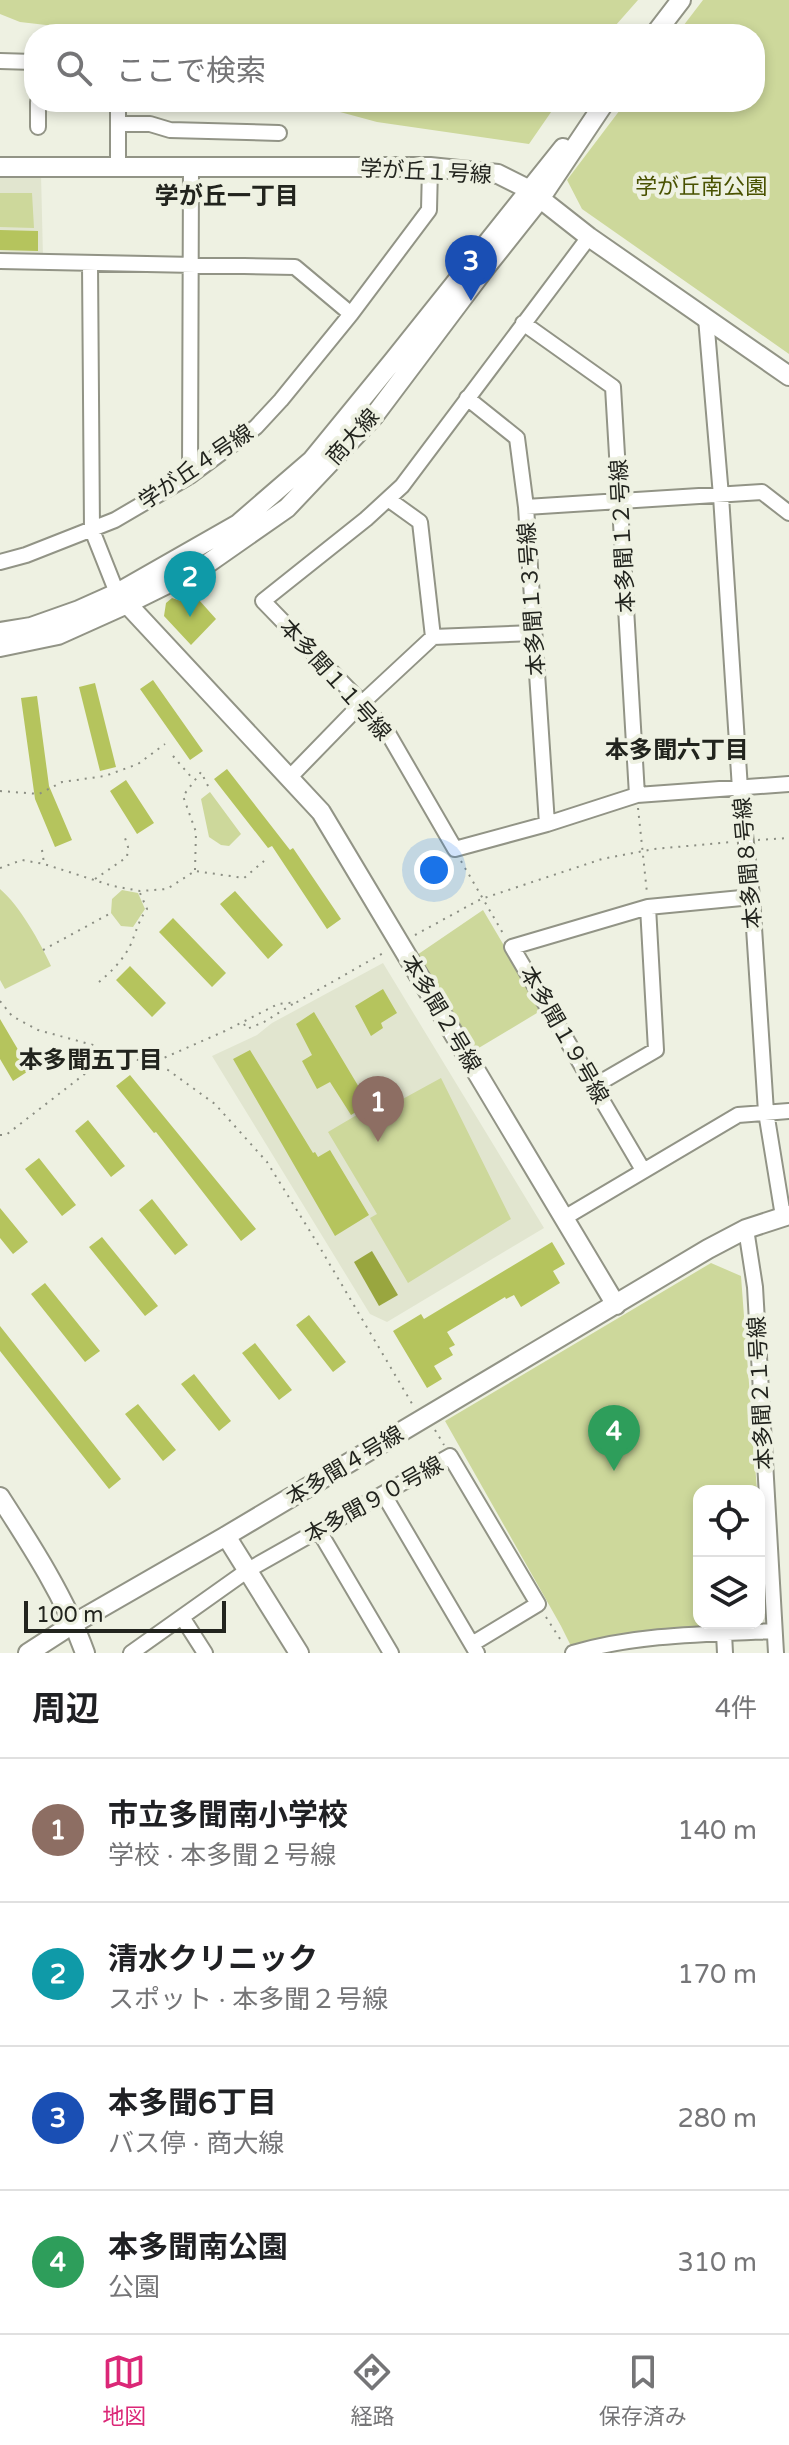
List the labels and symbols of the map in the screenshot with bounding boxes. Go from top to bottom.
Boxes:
street label: 学が丘１号線 [359,156,493,188]
park label: 学が丘南公園 [635,174,767,200]
district label: 学が丘一丁目 [155,182,299,211]
pin: 3 [445,235,497,301]
street label: 商大線 [321,404,385,470]
street label: 学が丘４号線 [134,419,258,515]
street label: 本多聞１２号線 [606,458,640,614]
street label: 本多聞１３号線 [514,521,550,677]
pin: 2 [164,551,216,617]
street label: 本多聞１１号線 [274,614,396,746]
district label: 本多聞六丁目 [605,736,749,765]
street label: 本多聞８号線 [729,796,767,930]
your location [414,850,454,890]
street label: 本多聞２号線 [396,951,486,1077]
street label: 本多聞１９号線 [514,962,614,1108]
district label: 本多聞五丁目 [19,1046,163,1075]
pin: 1 [352,1076,404,1142]
street label: 本多聞２１号線 [744,1315,778,1471]
pin: 4 [588,1405,640,1471]
street label: 本多聞４号線 [282,1421,408,1511]
street label: 本多聞９０号線 [300,1451,448,1549]
scale bar [24,1597,226,1633]

